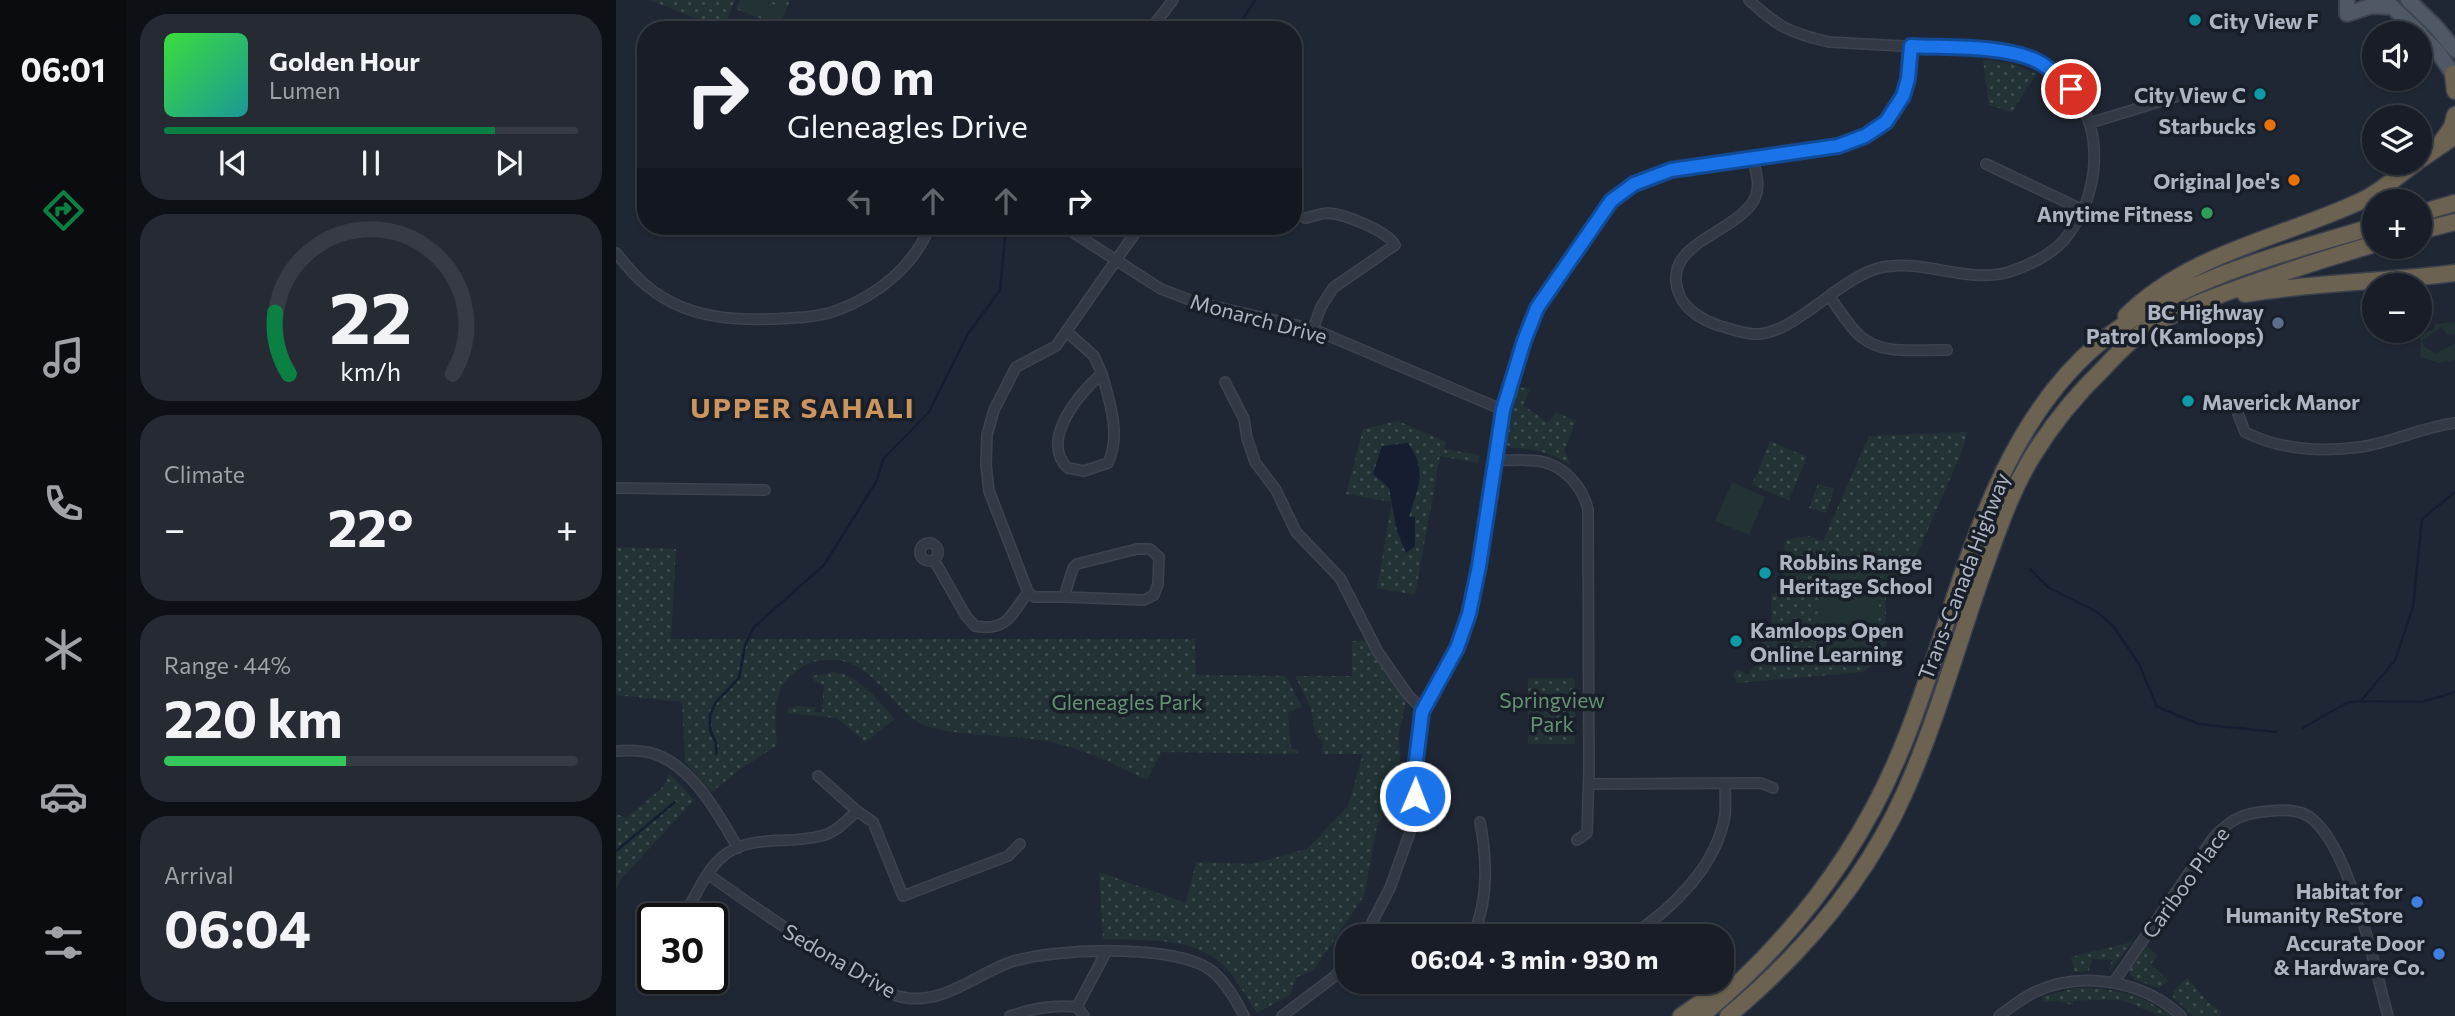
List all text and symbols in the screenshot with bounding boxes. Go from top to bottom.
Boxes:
place label: City View F [2209,8,2319,33]
marker: City View F [2187,12,2203,28]
map controls [2362,21,2432,343]
button: sound [2362,21,2432,91]
text: Golden Hour [269,45,420,76]
text: 800 m [787,45,935,105]
text: 06:01 [20,49,106,89]
icon: right [672,49,763,140]
pin [2041,59,2101,119]
icon: arrive [2052,70,2090,108]
text: Lumen [269,76,340,104]
place label: City View C [2134,82,2246,107]
marker: City View C [2252,86,2268,102]
text: Gleneagles Drive [787,105,1028,145]
button: layers [2362,105,2432,175]
place label: Starbucks [2159,113,2256,138]
marker: Starbucks [2262,117,2278,133]
icon: previous [214,144,252,182]
icon: pause [352,144,390,182]
icon: next [490,144,528,182]
place label: Original Joe's [2153,168,2280,193]
marker: Original Joe's [2286,172,2302,188]
icon: left [841,182,879,220]
icon: ahead [914,182,952,220]
icon: ahead [987,182,1025,220]
icon: right [1060,182,1098,220]
icon: directions [39,186,88,235]
button: + [2362,189,2432,259]
place label: Anytime Fitness [2037,201,2193,226]
marker: Anytime Fitness [2199,205,2215,221]
text: 22 [330,270,412,359]
button: − [2362,273,2432,343]
street label: Monarch Drive [1188,288,1330,348]
place label: BC Highway Patrol (Kamloops) [2086,299,2264,348]
marker: BC Highway Patrol (Kamloops) [2270,315,2286,331]
icon: music [39,333,88,382]
text: km/h [341,355,401,385]
place label: Maverick Manor [2202,389,2360,414]
district label: UPPER SAHALI [690,390,916,424]
marker: Maverick Manor [2180,393,2196,409]
text: Climate [164,460,245,488]
street label: Trans-Canada Highway [1912,469,2014,683]
icon: phone [39,479,88,528]
text: 22° [328,494,413,558]
text: − [164,504,186,551]
text: + [556,504,578,551]
place label: Robbins Range Heritage School [1779,549,1932,598]
marker: Robbins Range Heritage School [1757,565,1773,581]
place label: Kamloops Open Online Learning [1750,617,1904,666]
icon: climate [39,625,88,674]
marker: Kamloops Open Online Learning [1728,633,1744,649]
text: Range · 44% [164,651,291,679]
text: 220 km [164,685,343,749]
park label: Springview Park [1499,687,1605,736]
park label: Gleneagles Park [1051,689,1203,714]
position arrow [1378,759,1452,833]
icon: car [39,772,88,821]
street label: Cariboo Place [2136,821,2234,943]
text: Arrival [164,861,234,889]
place label: Habitat for Humanity ReStore [2225,878,2403,927]
marker: Habitat for Humanity ReStore [2409,894,2425,910]
text: 06:04 [164,895,311,959]
speed limit sign: 30 [637,903,728,994]
icon: filters [39,918,88,967]
street label: Sedona Drive [779,918,901,1002]
place label: Accurate Door & Hardware Co. [2274,930,2425,979]
text: 06:04 · 3 min · 930 m [1410,943,1659,974]
marker: Accurate Door & Hardware Co. [2431,946,2447,962]

